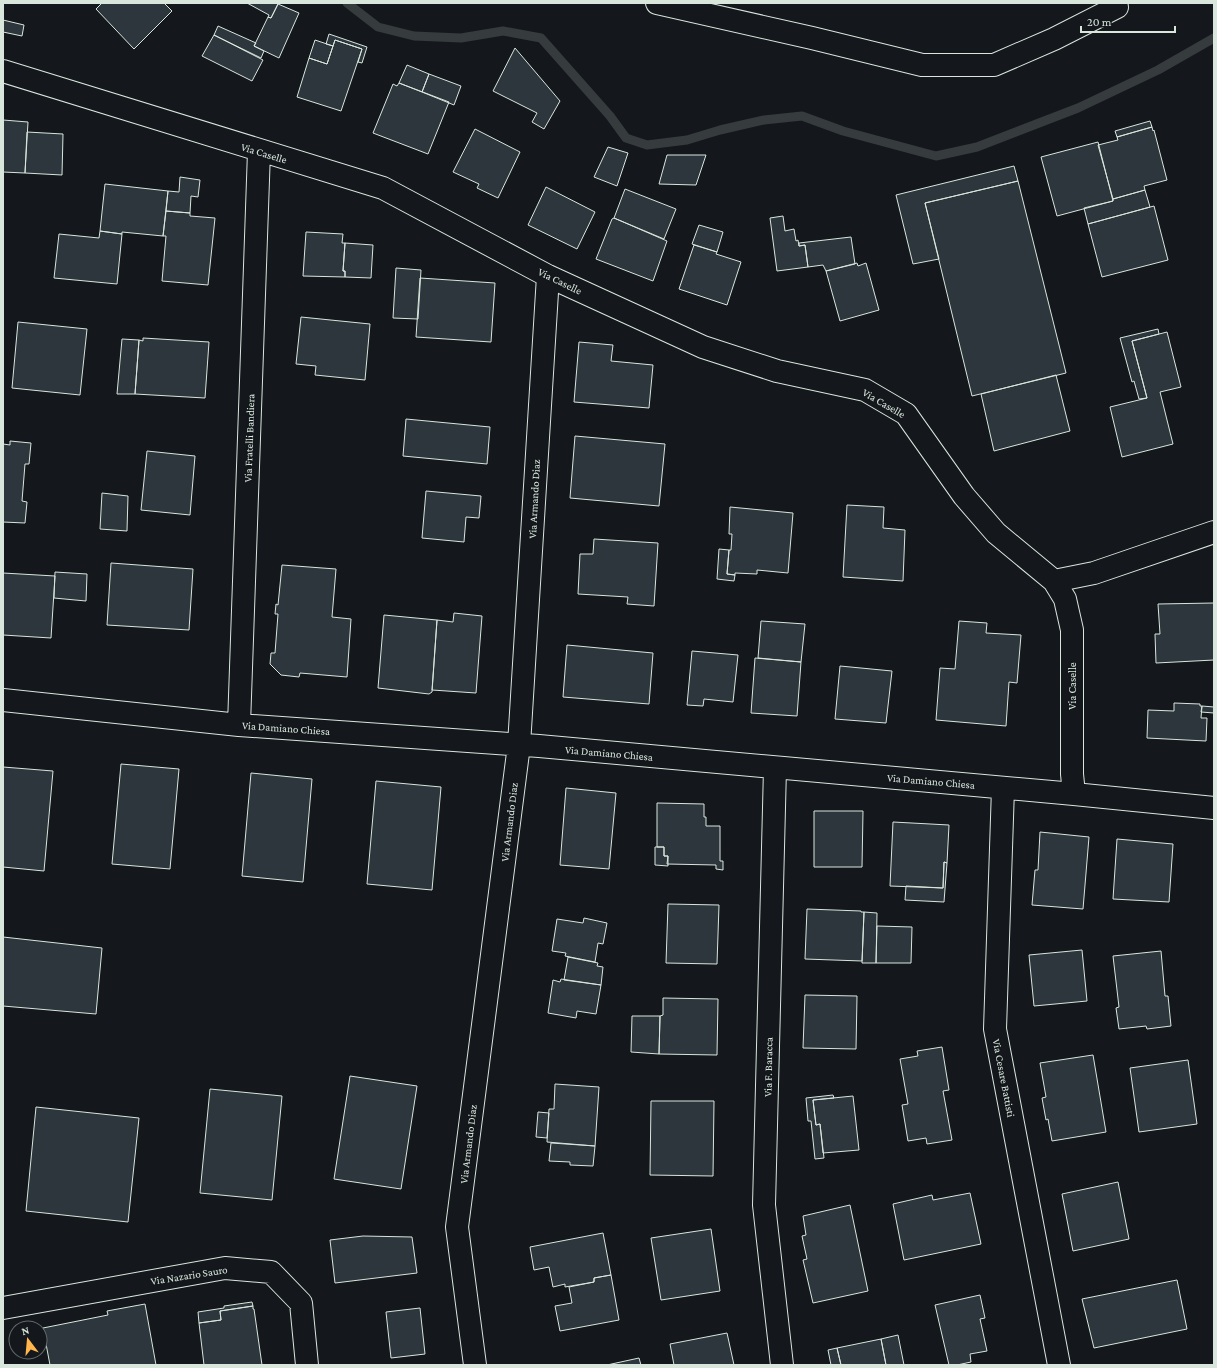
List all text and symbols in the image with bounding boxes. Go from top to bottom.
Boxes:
scale bar [1081,8,1175,34]
text: 20 m [1087,15,1112,29]
street label: Via Caselle [240,140,289,166]
street label: Via Caselle [536,265,584,297]
street label: Via Caselle [860,386,908,420]
street label: Via Fratelli Bandiera [241,393,257,483]
street label: Via Armando Diaz [526,459,542,539]
street label: Via Caselle [1066,662,1078,710]
street label: Via Damiano Chiesa [242,719,330,737]
street label: Via Damiano Chiesa [564,743,654,763]
street label: Via Damiano Chiesa [886,771,976,791]
street label: Via Armando Diaz [498,782,520,862]
street label: Via F. Baracca [761,1037,775,1097]
street label: Via Cesare Battisti [991,1038,1017,1118]
street label: Via Armando Diaz [457,1104,479,1184]
street label: Via Nazario Sauro [150,1263,229,1287]
north arrow [8,1320,48,1360]
text: N [20,1323,31,1337]

